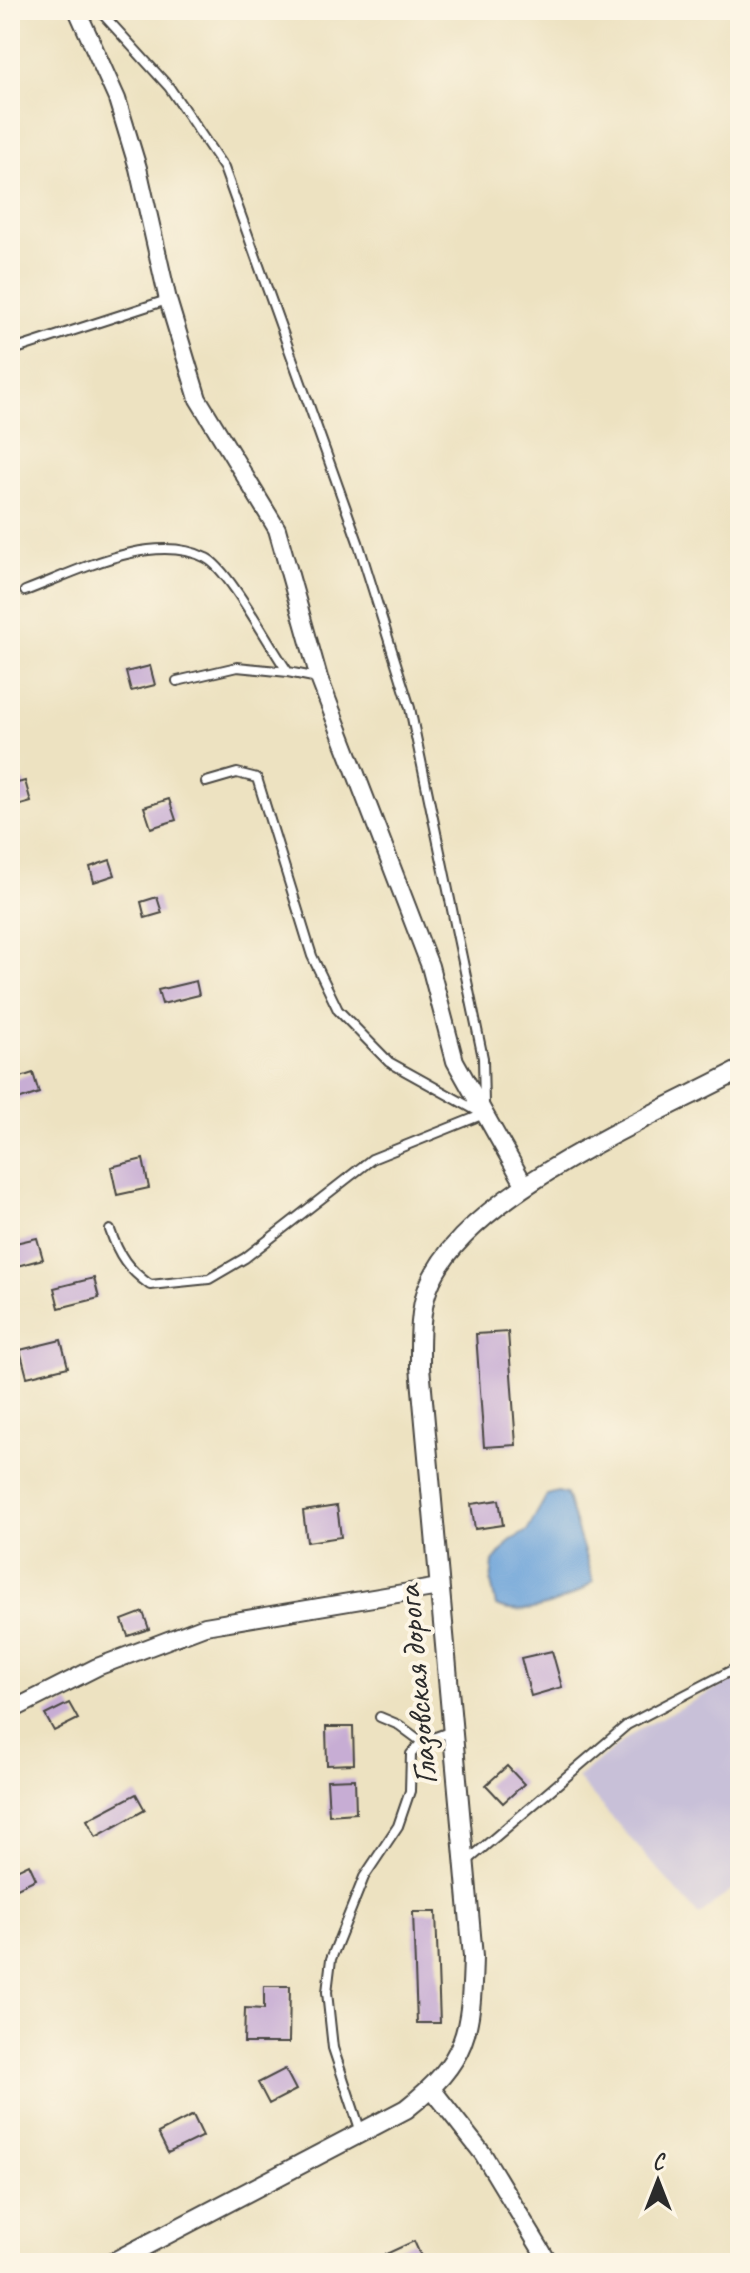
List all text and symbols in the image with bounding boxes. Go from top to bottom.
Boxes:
street label: Глазовская дорога [386,1581,447,1787]
north arrow [618,2141,698,2221]
text: С [653,2148,667,2176]

